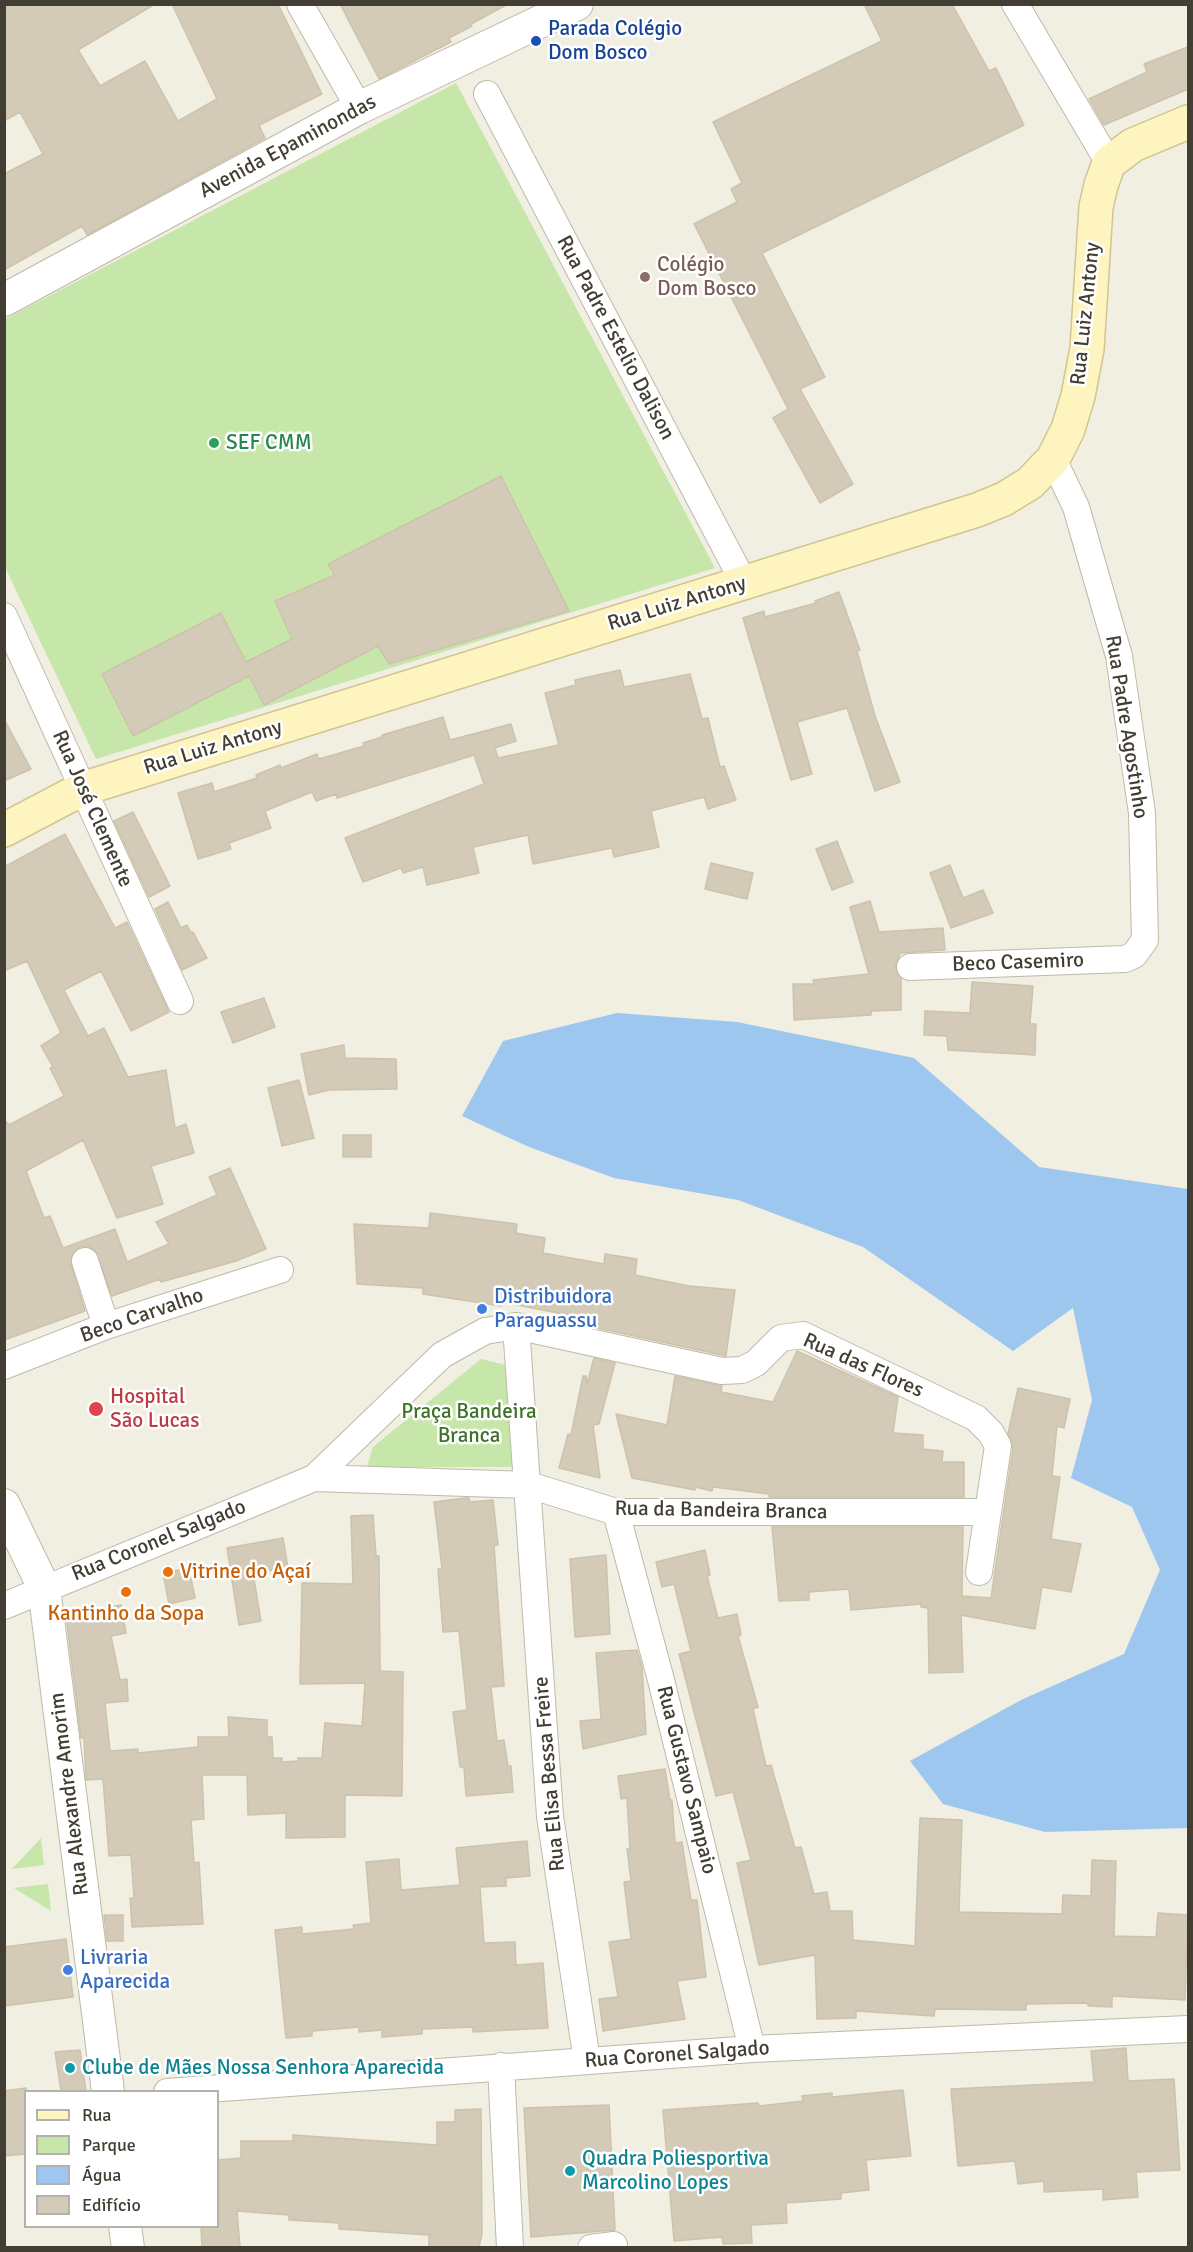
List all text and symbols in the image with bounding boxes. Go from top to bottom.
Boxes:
place label: Parada Colégio Dom Bosco [548,16,682,66]
marker: Parada Colégio Dom Bosco [529,34,543,48]
street label: Avenida Epaminondas [195,90,381,204]
street label: Rua Padre Estelio Dalison [550,231,680,445]
street label: Rua Luiz Antony [1066,241,1106,387]
place label: Colégio Dom Bosco [657,252,756,302]
marker: Colégio Dom Bosco [638,270,652,284]
place label: SEF CMM [226,430,312,456]
marker: SEF CMM [207,436,221,450]
street label: Rua Luiz Antony [605,571,749,637]
street label: Rua Padre Agostinho [1099,633,1153,821]
street label: Rua Luiz Antony [141,715,285,781]
street label: Rua José Clemente [46,727,138,891]
street label: Beco Casemiro [952,948,1084,978]
street label: Beco Carvalho [77,1283,207,1349]
place label: Distribuidora Paraguassu [494,1284,612,1334]
marker: Distribuidora Paraguassu [475,1302,489,1316]
street label: Rua das Flores [799,1328,927,1404]
place label: Hospital São Lucas [110,1384,199,1434]
park label: Praça Bandeira Branca [401,1399,537,1449]
marker: Hospital São Lucas [87,1400,105,1418]
street label: Rua Coronel Salgado [68,1495,250,1587]
street label: Rua da Bandeira Branca [614,1497,828,1525]
place label: Vitrine do Açaí [180,1559,311,1585]
marker: Vitrine do Açaí [161,1565,175,1579]
marker: Kantinho da Sopa [119,1585,133,1599]
place label: Kantinho da Sopa [47,1601,205,1627]
street label: Rua Elisa Bessa Freire [529,1675,571,1873]
street label: Rua Gustavo Sampaio [650,1683,722,1877]
street label: Rua Alexandre Amorim [45,1691,95,1897]
place label: Livraria Aparecida [80,1945,170,1995]
marker: Livraria Aparecida [61,1963,75,1977]
street label: Rua Coronel Salgado [584,2036,770,2074]
place label: Clube de Mães Nossa Senhora Aparecida [82,2055,444,2081]
marker: Clube de Mães Nossa Senhora Aparecida [63,2061,77,2075]
legend [24,2090,219,2228]
text: Rua [82,2104,111,2126]
text: Parque [82,2134,136,2156]
place label: Quadra Poliesportiva Marcolino Lopes [582,2146,769,2196]
text: Água [82,2164,121,2186]
marker: Quadra Poliesportiva Marcolino Lopes [563,2164,577,2178]
text: Edifício [82,2194,141,2216]

